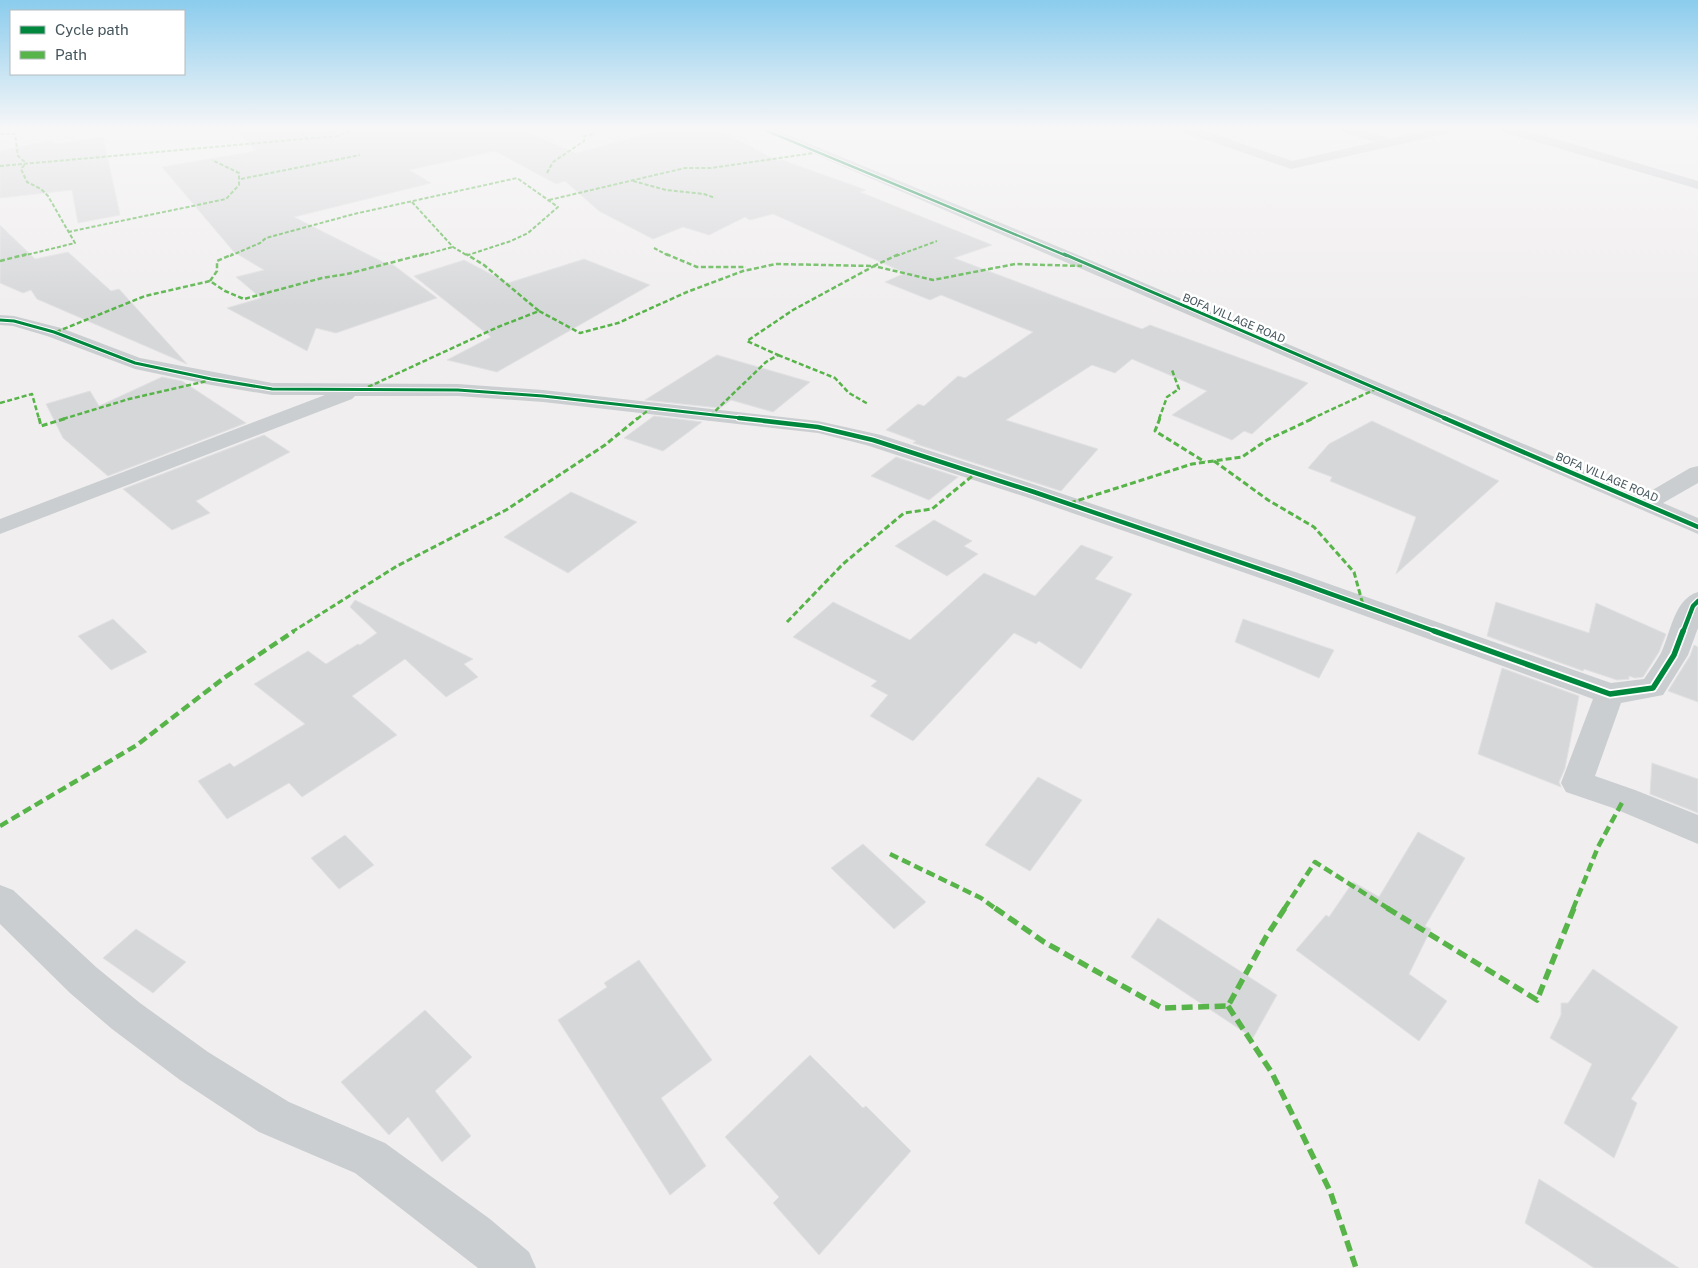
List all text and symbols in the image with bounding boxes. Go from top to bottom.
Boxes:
legend [10,10,185,75]
text: Cycle path [55,21,129,38]
text: Path [55,46,87,63]
street label: BOFA VILLAGE ROAD [1181,291,1287,345]
street label: BOFA VILLAGE ROAD [1554,450,1660,504]

